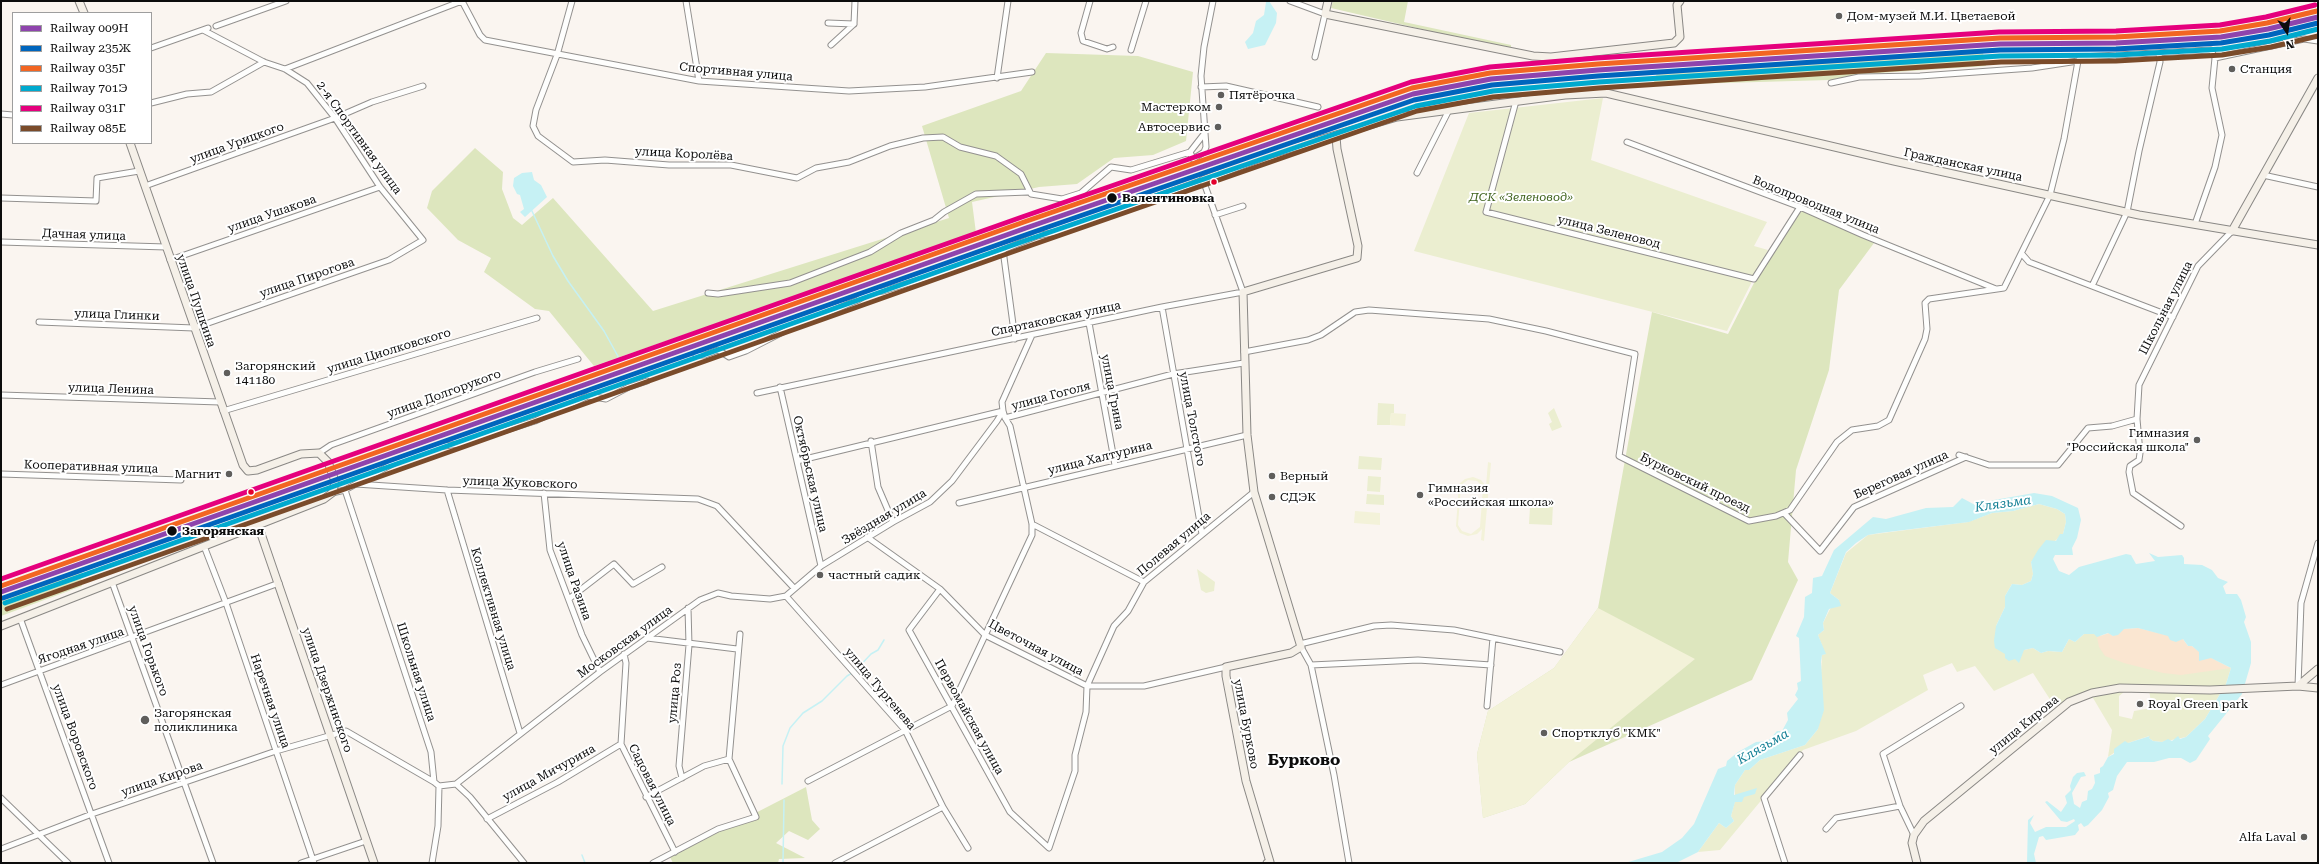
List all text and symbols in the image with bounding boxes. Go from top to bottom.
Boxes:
place label: Дом-музей М.И. Цветаевой [1847,9,2016,23]
marker: Дом-музей М.И. Цветаевой [1834,11,1844,21]
legend [12,12,152,144]
north arrow [2267,12,2307,52]
text: Railway 009Н [50,21,129,35]
text: N [2284,37,2295,51]
text: Railway 235Ж [50,41,131,55]
street label: Спортивная улица [679,60,793,84]
text: Railway 035Г [50,61,126,75]
place label: Станция [2240,62,2292,76]
marker: Станция [2227,64,2237,74]
street label: 2-я Спортивная улица [313,79,405,197]
text: Railway 701Э [50,81,127,95]
place label: Пятёрочка [1229,88,1295,102]
marker: Пятёрочка [1216,90,1226,100]
place label: Мастерком [1141,100,1211,114]
text: Railway 031Г [50,101,126,115]
marker: Мастерком [1214,102,1224,112]
street label: улица Урицкого [188,119,286,167]
place label: Автосервис [1138,120,1210,134]
text: Railway 085Е [50,121,126,135]
marker: Автосервис [1213,122,1223,132]
street label: улица Королёва [635,144,733,164]
street label: Гражданская улица [1902,145,2024,185]
street label: Водопроводная улица [1750,173,1882,237]
unlabelled marker [1209,177,1219,187]
park label: ДСК «Зеленовод» [1469,190,1573,204]
marker: Валентиновка [1105,191,1119,205]
place label: Валентиновка [1122,191,1214,205]
street label: улица Ушакова [226,192,318,236]
street label: улица Зеленовод [1556,212,1662,252]
street label: Дачная улица [42,226,126,244]
street label: улица Пушкина [173,253,219,349]
street label: улица Пирогова [258,255,356,301]
street label: Школьная улица [2136,259,2196,357]
street label: Спартаковская улица [990,298,1122,340]
street label: улица Глинки [74,306,160,324]
street label: улица Циолковского [325,325,453,377]
street label: улица Грина [1098,353,1126,431]
place label: Загорянский 141180 [235,359,316,387]
street label: улица Долгорукого [385,367,503,421]
marker: Загорянский 141180 [222,368,232,378]
street label: улица Толстого [1176,371,1208,467]
street label: улица Гоголя [1010,379,1092,413]
street label: улица Ленина [68,380,154,398]
street label: Октябрьская улица [790,414,830,534]
place label: Гимназия "Российская школа" [2067,426,2189,454]
marker: Гимназия "Российская школа" [2192,435,2202,445]
street label: улица Халтурина [1046,438,1154,478]
street label: Береговая улица [1852,448,1950,502]
street label: Бурковский проезд [1638,450,1752,516]
street label: Кооперативная улица [24,457,158,477]
place label: Магнит [174,467,221,481]
marker: Магнит [224,469,234,479]
place label: Верный [1280,469,1328,483]
marker: Верный [1267,471,1277,481]
street label: улица Жуковского [462,474,578,492]
place label: Гимназия «Российская школа» [1428,481,1554,509]
street label: Звёздная улица [839,486,929,548]
unlabelled marker [246,487,256,497]
place label: СДЭК [1280,490,1316,504]
marker: Гимназия «Российская школа» [1415,490,1425,500]
marker: СДЭК [1267,492,1277,502]
water label: Клязьма [1974,492,2032,516]
street label: Полевая улица [1134,509,1214,579]
marker: Загорянская [165,524,179,538]
place label: Загорянская [182,524,264,538]
street label: улица Разина [554,540,594,622]
street label: Коллективная улица [467,546,519,672]
place label: частный садик [828,568,921,582]
marker: частный садик [815,570,825,580]
street label: Московская улица [575,603,675,681]
street label: улица Горького [125,604,171,698]
street label: Цветочная улица [986,617,1086,679]
street label: Школьная улица [393,621,439,723]
street label: Ягодная улица [36,625,126,667]
street label: улица Дзержинского [299,626,355,754]
street label: улица Тургенева [841,645,919,733]
street label: Наречная улица [247,652,293,750]
street label: Первомайская улица [931,657,1007,777]
street label: улица Роз [665,662,685,724]
street label: улица Бурково [1230,678,1262,770]
street label: улица Воровского [49,682,101,792]
street label: улица Кирова [1986,693,2062,757]
place label: Royal Green park [2148,697,2248,711]
marker: Royal Green park [2135,699,2145,709]
place label: Загорянская поликлиника [154,706,238,734]
marker: Загорянская поликлиника [139,714,151,726]
place label: Спортклуб "КМК" [1552,726,1661,740]
water label: Клязьма [1735,726,1791,768]
marker: Спортклуб "КМК" [1539,728,1549,738]
street label: улица Мичурина [500,741,598,805]
street label: Садовая улица [625,742,679,828]
district label: Бурково [1268,750,1340,770]
street label: улица Кирова [120,758,204,800]
place label: Alfa Laval [2239,830,2296,844]
marker: Alfa Laval [2299,832,2309,842]

